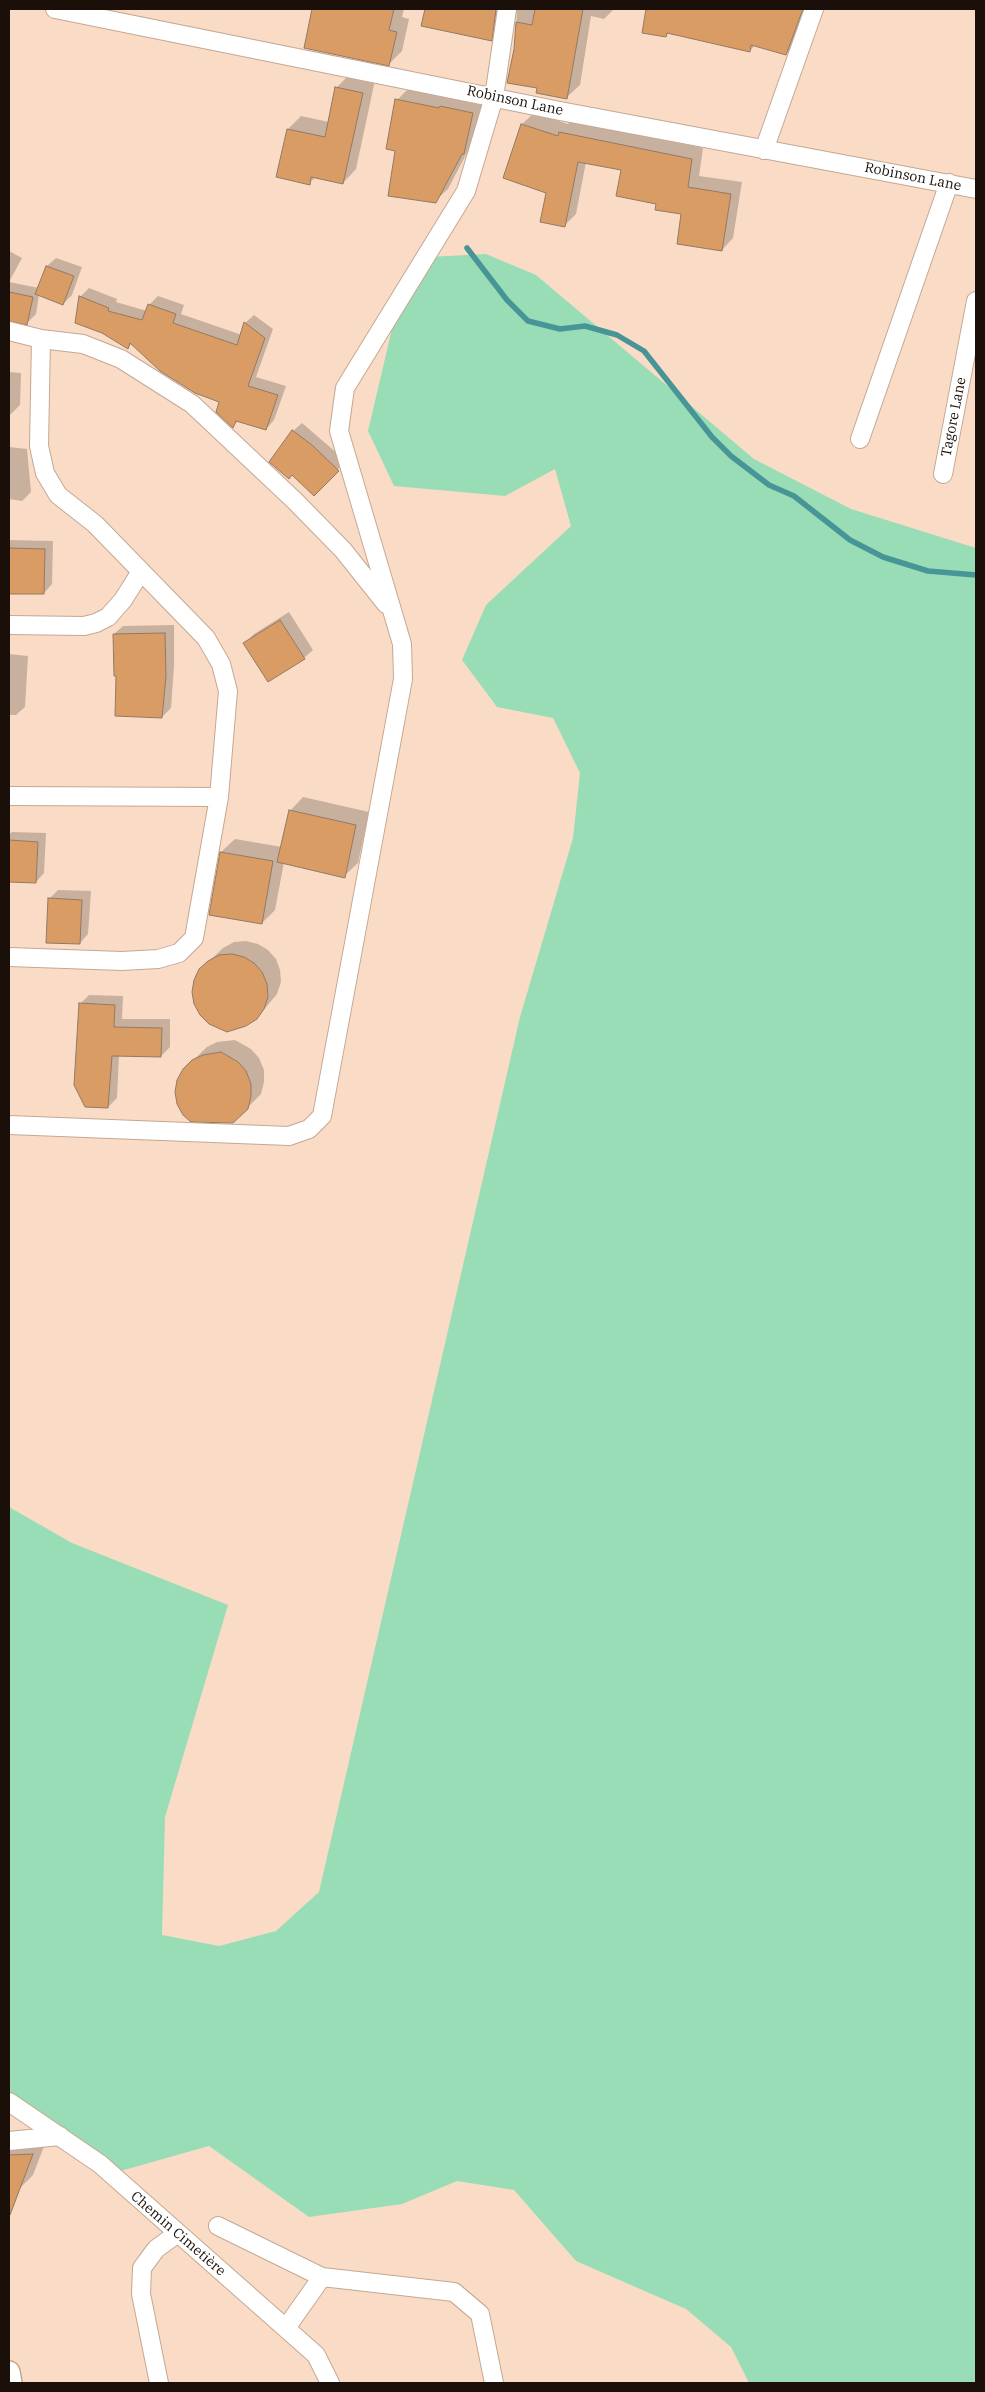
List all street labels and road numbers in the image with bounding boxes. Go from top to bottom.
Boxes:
street label: Robinson Lane [465,83,565,119]
street label: Robinson Lane [863,159,963,195]
street label: Tagore Lane [938,376,970,458]
street label: Chemin Cimetière [127,2188,229,2280]

